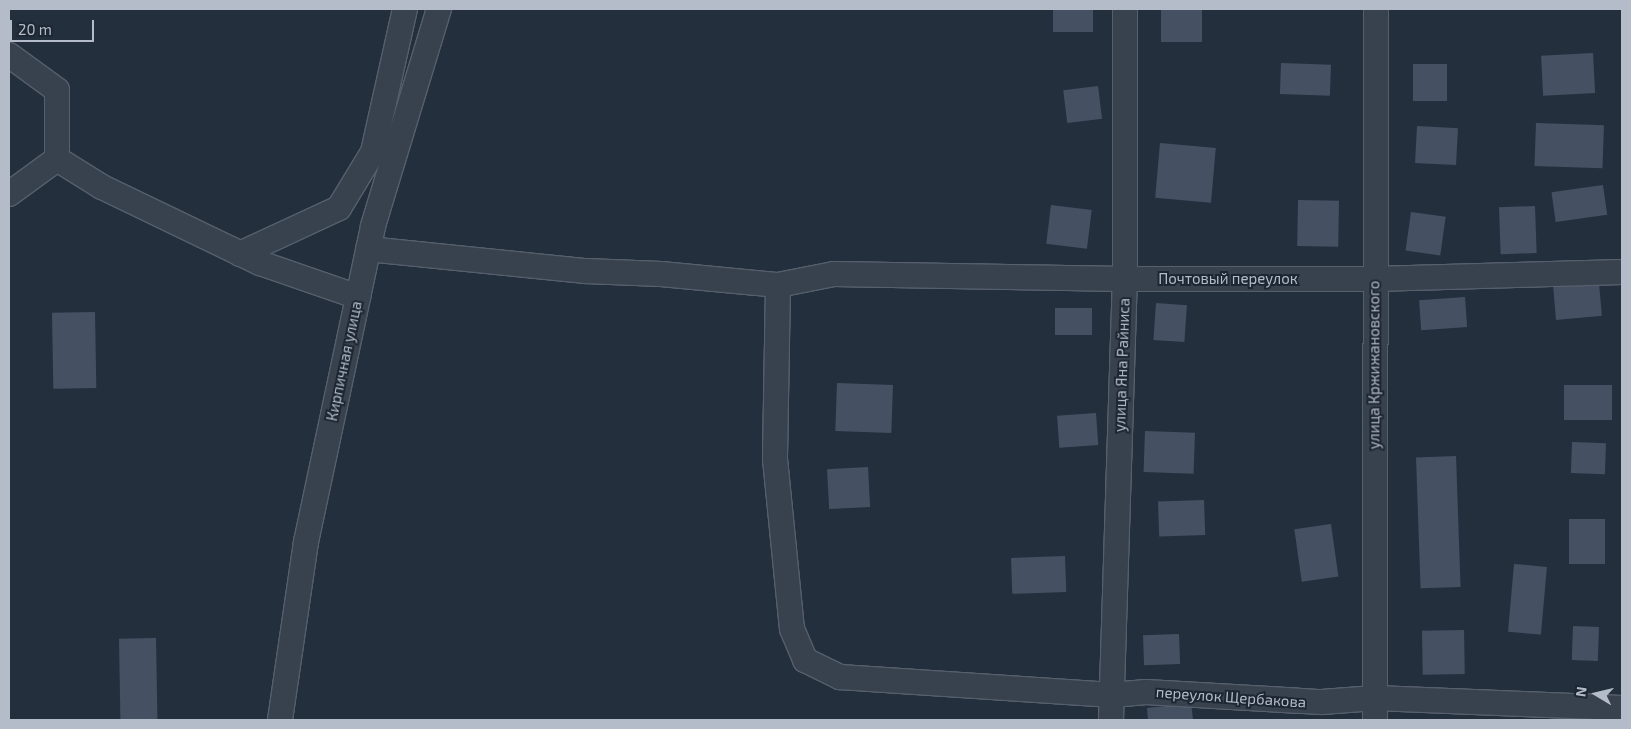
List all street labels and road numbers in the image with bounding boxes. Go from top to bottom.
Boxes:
street label: Почтовый переулок [1158,270,1298,288]
street label: улица Кржижановского [1365,281,1383,449]
street label: улица Яна Райниса [1111,298,1133,432]
street label: Кирпичная улица [322,299,366,423]
street label: переулок Щербакова [1155,683,1307,711]

